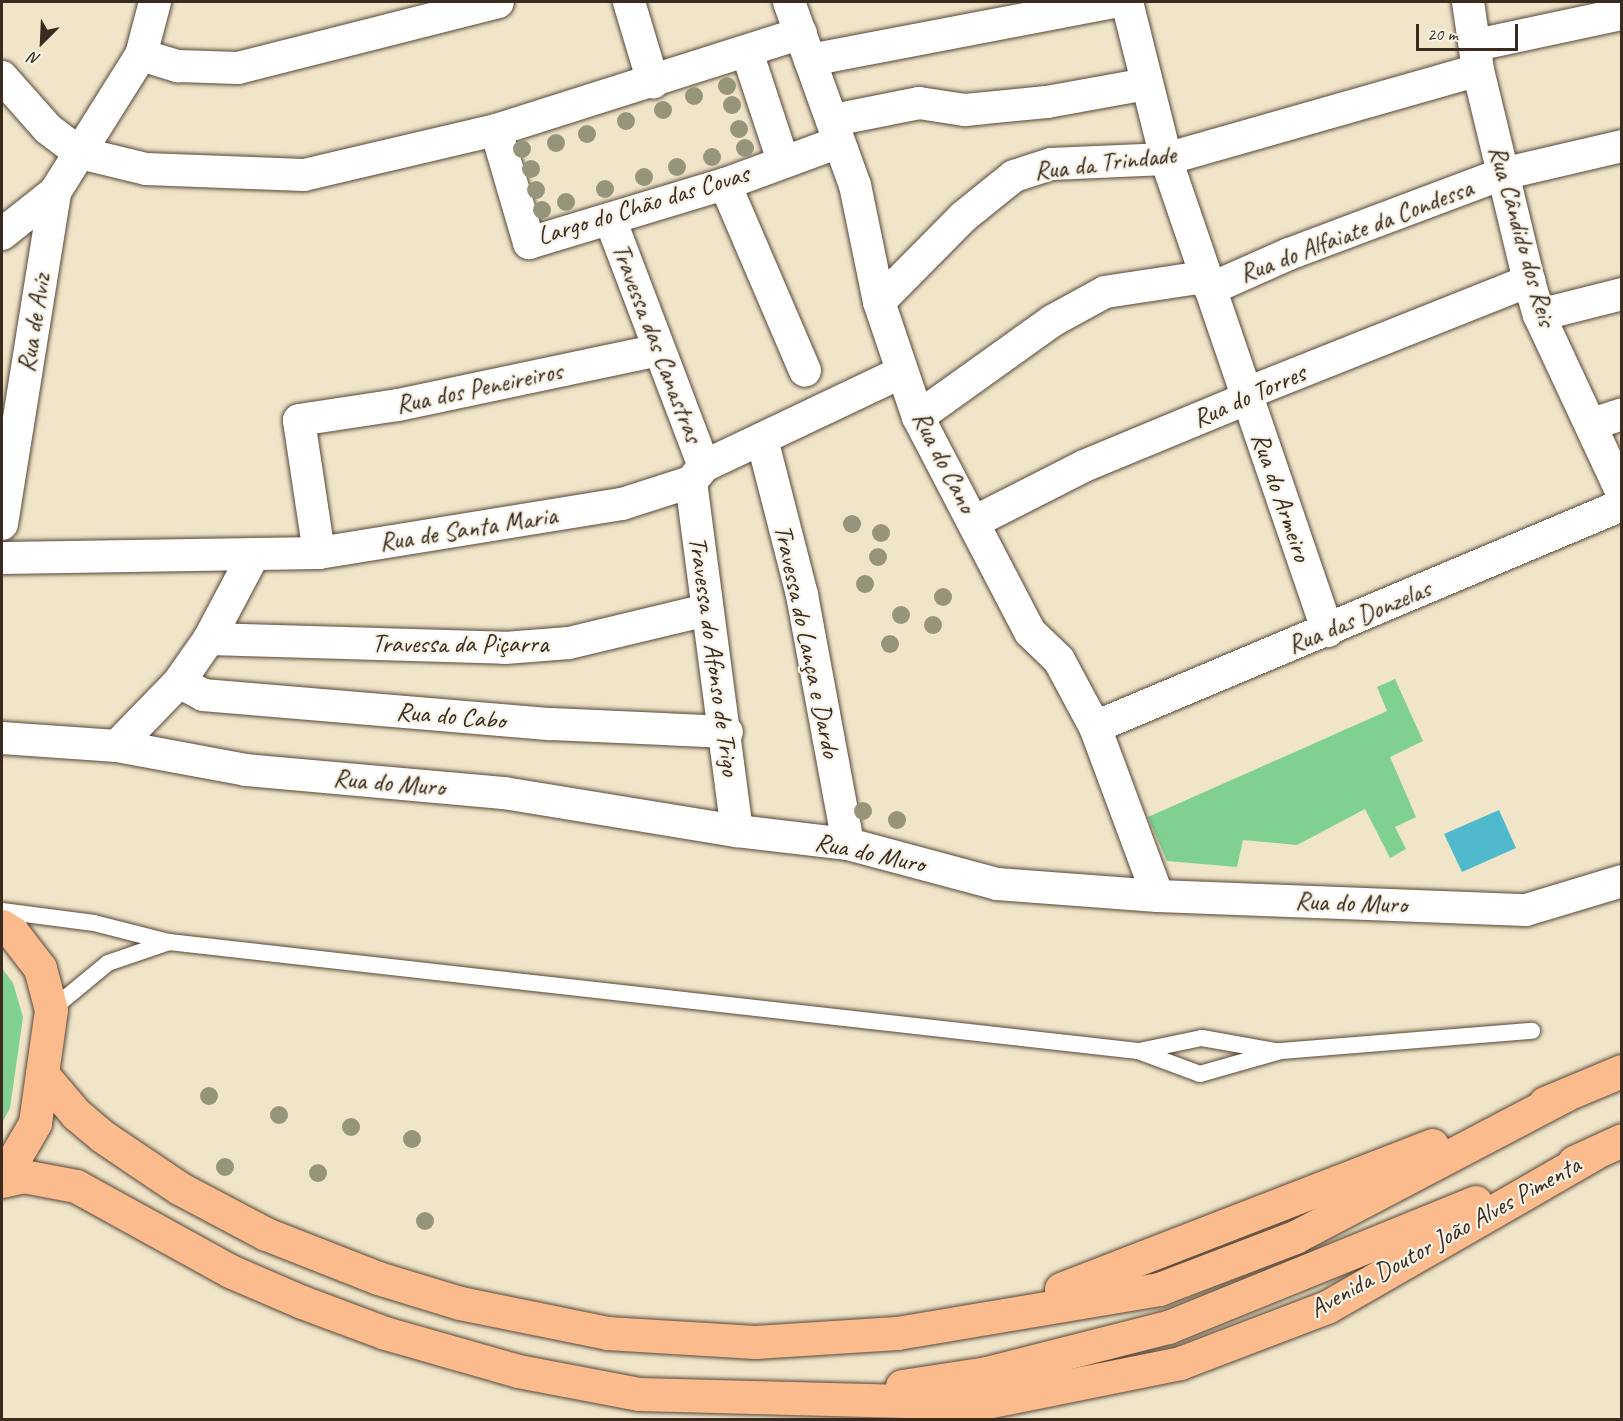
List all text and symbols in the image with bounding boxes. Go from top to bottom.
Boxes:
north arrow [12,12,72,72]
scale bar [1419,12,1521,50]
text: 20 m [1427,23,1458,45]
text: N [26,47,43,70]
street label: Rua da Trindade [1032,139,1178,187]
street label: Rua Cândido dos Reis [1481,142,1563,330]
street label: Largo do Chão das Covas [533,158,753,252]
street label: Rua do Alfaiate da Condessa [1234,172,1478,290]
street label: Travessa das Canastras [605,239,709,447]
street label: Rua de Aviz [11,272,57,374]
street label: Rua dos Peneireiros [393,355,565,421]
street label: Rua do Torres [1188,357,1310,435]
street label: Rua do Cano [905,406,983,518]
street label: Rua do Armeiro [1244,428,1318,566]
street label: Rua de Santa Maria [377,499,559,559]
street label: Travessa do Lança e Dardo [767,521,847,761]
street label: Travessa do Afonso de Trigo [682,534,746,778]
street label: Rua das Donzelas [1282,573,1436,661]
street label: Travessa da Piçarra [372,628,548,660]
street label: Rua do Cabo [395,696,507,736]
street label: Rua do Muro [332,763,446,803]
street label: Rua do Muro [812,826,928,880]
street label: Rua do Muro [1295,885,1407,921]
street label: Avenida Doutor João Alves Pimenta [1304,1149,1586,1325]

